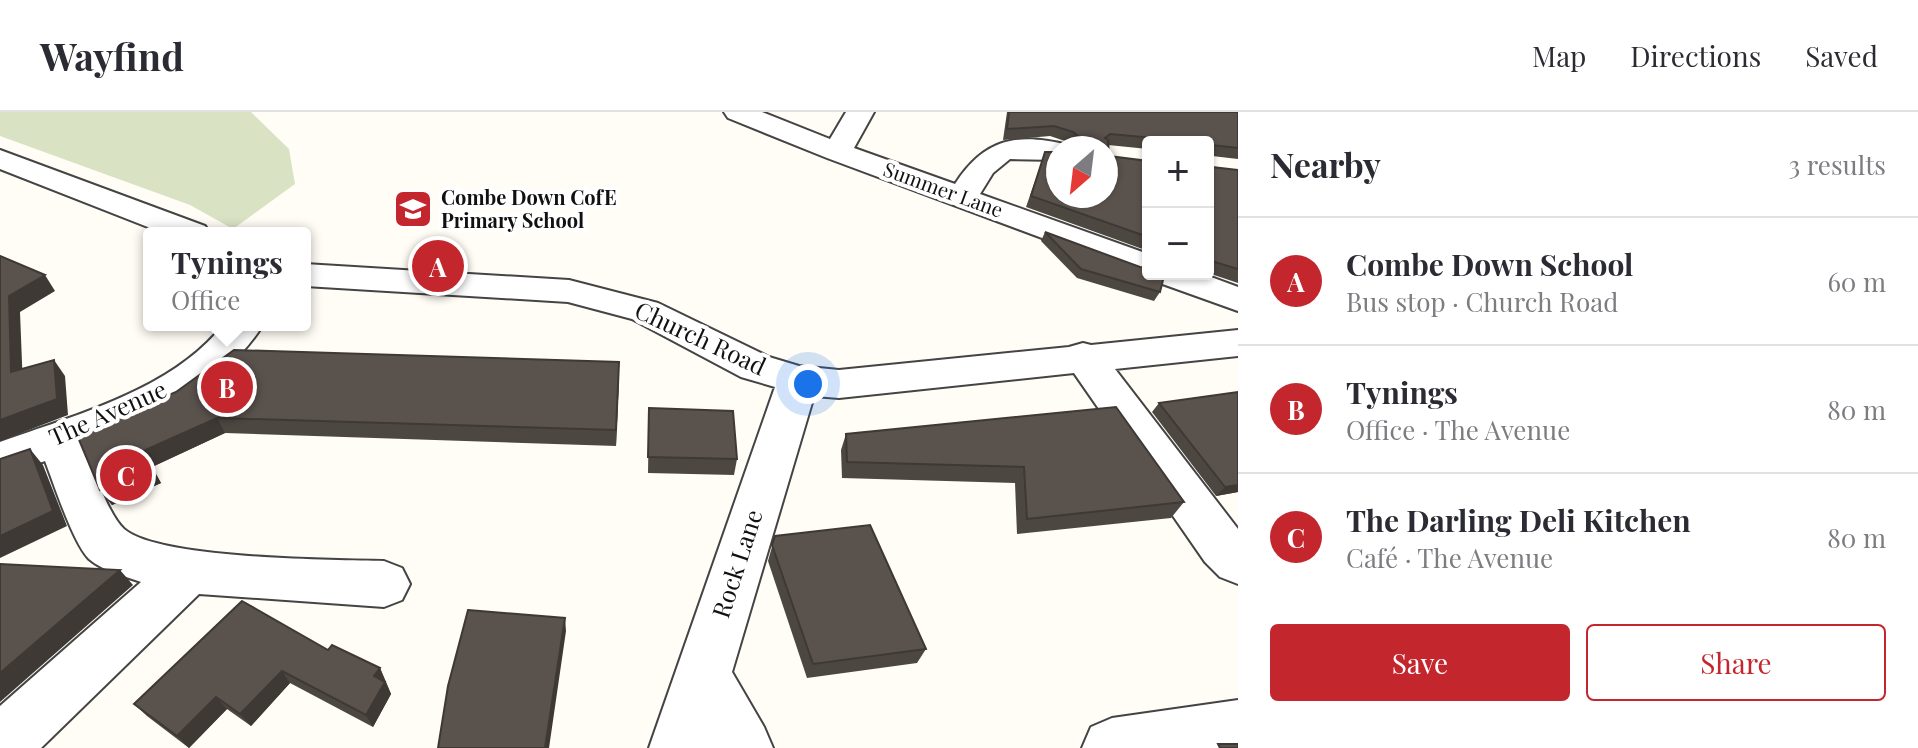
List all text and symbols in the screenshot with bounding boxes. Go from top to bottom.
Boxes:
text: Wayfind [40,30,184,81]
text: Map [1532,37,1586,74]
text: Directions [1630,37,1761,74]
text: Saved [1805,37,1878,74]
north arrow [1046,136,1118,208]
map controls [1142,136,1214,280]
button: + [1142,136,1214,208]
text: Nearby [1270,141,1381,187]
text: 3 results [1789,147,1886,182]
street label: Summer Lane [880,154,1007,223]
place label: Combe Down CofE Primary School [441,183,617,233]
school or university icon: Combe Down CofE Primary School [392,188,434,230]
button: − [1142,208,1214,280]
popup [143,227,311,331]
pin: A [412,236,464,296]
text: Tynings [171,242,283,282]
text: Combe Down School [1346,244,1633,284]
text: A [1287,264,1305,299]
text: 60 m [1827,264,1886,299]
text: Office [171,282,240,317]
text: Bus stop · Church Road [1346,284,1618,319]
street label: Church Road [630,293,772,382]
pin: B [201,357,253,417]
your location [788,364,828,404]
street label: The Avenue [43,372,171,452]
text: Tynings [1346,372,1458,412]
text: B [1287,392,1305,427]
text: 80 m [1827,392,1886,427]
text: Office · The Avenue [1346,412,1570,447]
pin: C [100,445,152,505]
text: The Darling Deli Kitchen [1346,500,1691,540]
street label: Rock Lane [704,505,769,621]
text: C [1287,520,1305,555]
text: 80 m [1827,520,1886,555]
text: Café · The Avenue [1346,540,1553,575]
button: Save [1270,624,1570,701]
button: Share [1586,624,1886,701]

